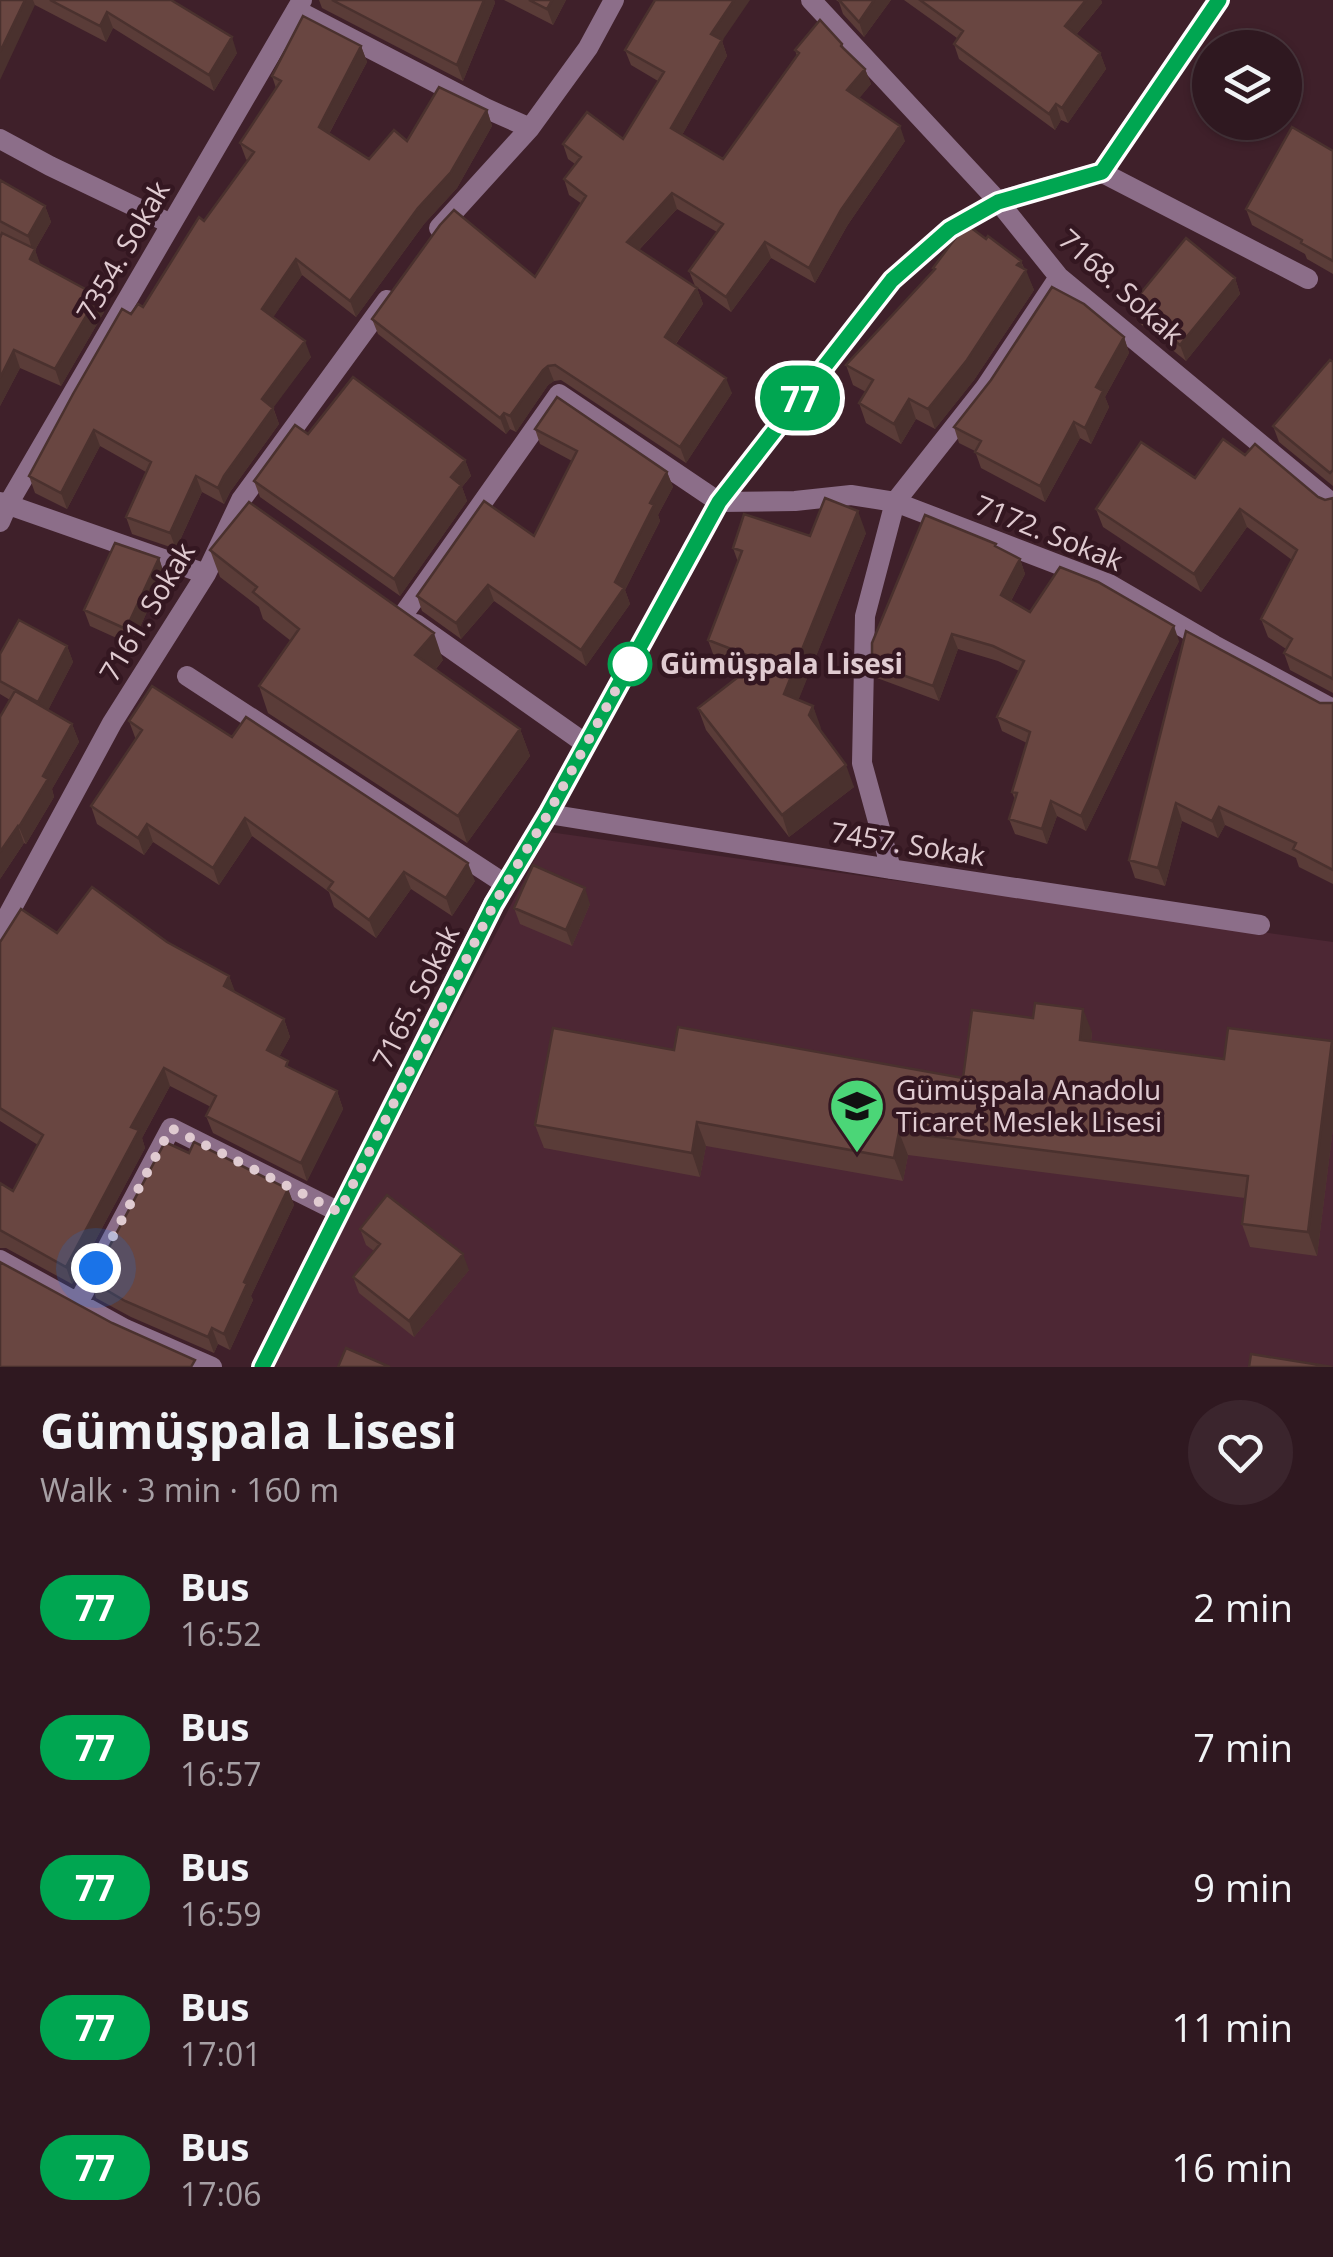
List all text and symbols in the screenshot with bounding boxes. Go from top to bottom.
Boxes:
map controls [1192,30,1302,140]
button: layers [1192,30,1302,140]
street label: 7354. Sokak [67,173,178,327]
street label: 7168. Sokak [1051,220,1193,353]
line badge: 77 [755,366,845,430]
text: 77 [780,375,820,422]
street label: 7172. Sokak [970,485,1129,579]
street label: 7161. Sokak [90,535,203,688]
marker: Gümüşpala Lisesi [609,643,651,685]
place label: Gümüşpala Lisesi [660,644,903,682]
street label: 7457. Sokak [828,812,988,874]
street label: 7165. Sokak [363,918,468,1075]
place label: Gümüşpala Anadolu Ticaret Meslek Lisesi [896,1070,1162,1140]
school or university icon: Gümüşpala Anadolu Ticaret Meslek Lisesi [827,1076,887,1155]
your location [71,1243,121,1293]
text: Gümüşpala Lisesi [40,1398,457,1463]
button: heart [1188,1400,1293,1505]
text: Walk · 3 min · 160 m [40,1468,339,1511]
text: Bus [180,1560,249,1612]
text: 2 min [1193,1581,1293,1633]
text: 77 [75,1584,115,1631]
text: 16:52 [180,1612,262,1655]
text: Bus [180,1700,249,1752]
text: 7 min [1193,1721,1293,1773]
text: 77 [75,1724,115,1771]
text: 16:57 [180,1752,262,1795]
text: Bus [180,1840,249,1892]
text: 9 min [1193,1861,1293,1913]
text: 77 [75,1864,115,1911]
text: 16:59 [180,1892,262,1935]
text: Bus [180,1980,249,2032]
text: 11 min [1172,2001,1293,2053]
text: 77 [75,2004,115,2051]
text: 17:01 [180,2032,262,2075]
text: Bus [180,2120,249,2172]
text: 16 min [1172,2141,1293,2193]
text: 77 [75,2144,115,2191]
text: 17:06 [180,2172,262,2215]

